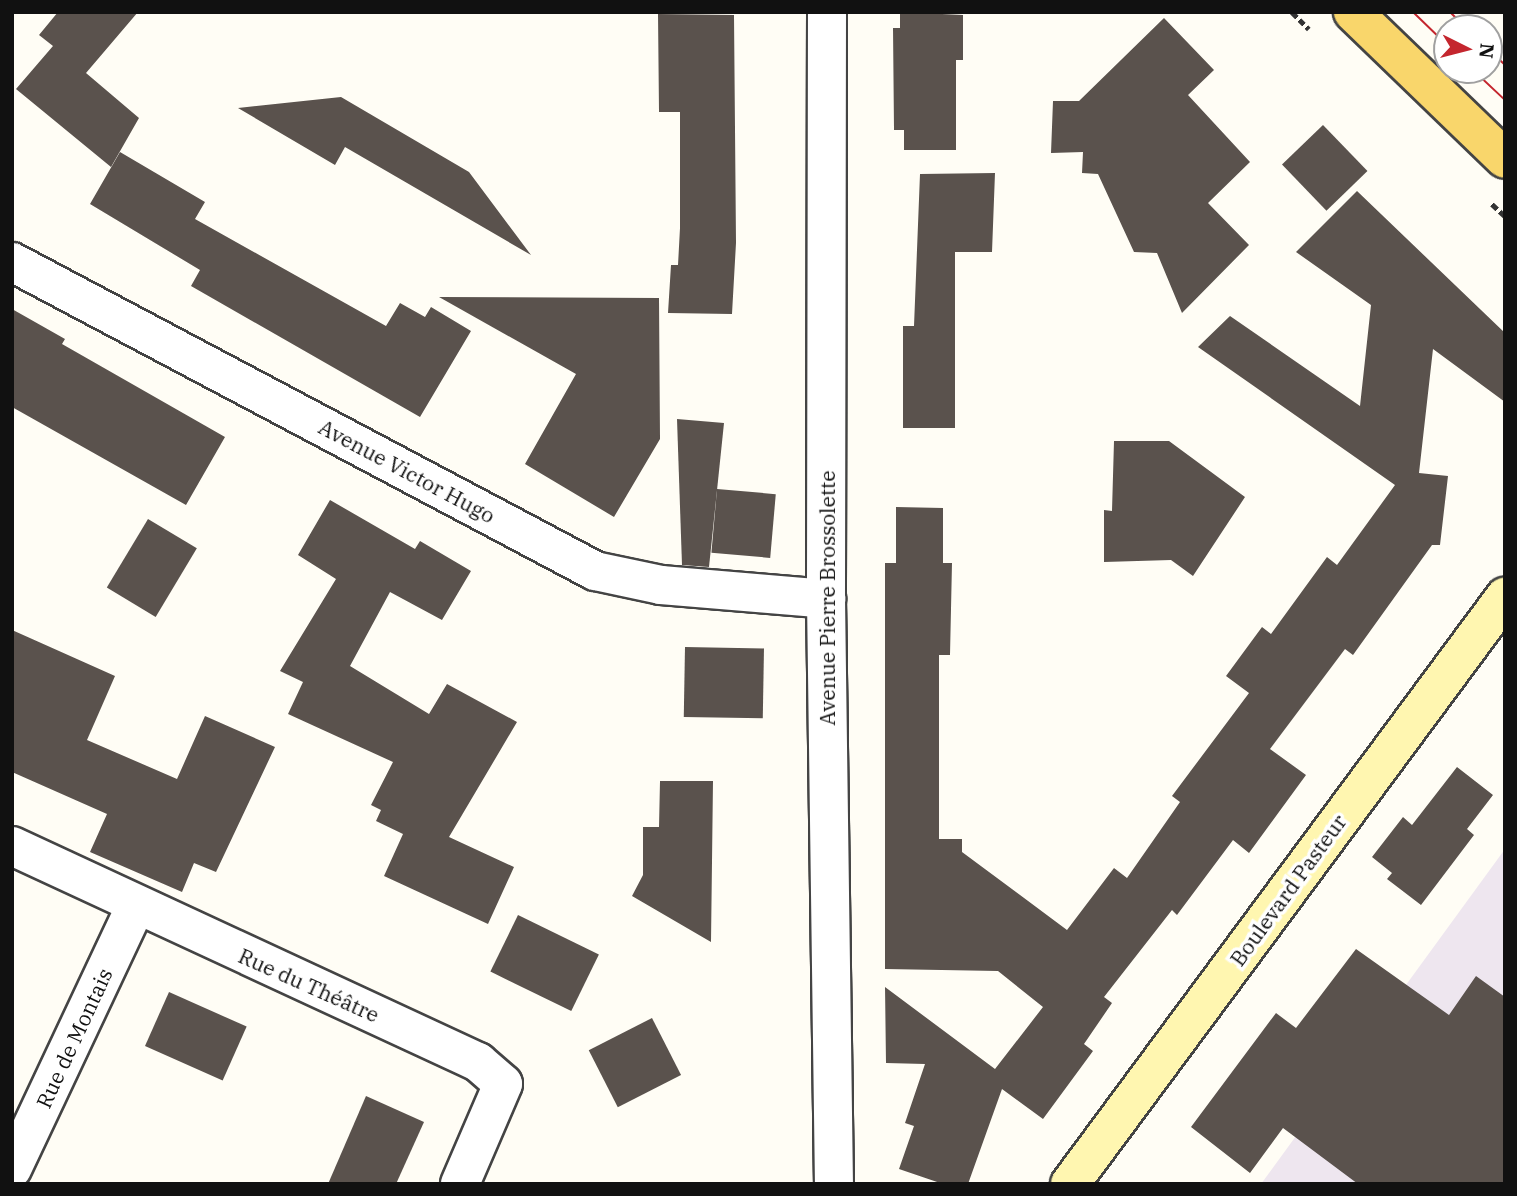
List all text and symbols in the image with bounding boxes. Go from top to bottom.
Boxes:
north arrow [1433,14,1503,84]
text: N [1474,42,1500,60]
street label: Avenue Victor Hugo [315,414,499,528]
street label: Avenue Pierre Brossolette [814,470,840,726]
street label: Boulevard Pasteur [1225,809,1351,971]
street label: Rue du Théâtre [235,943,383,1027]
street label: Rue de Montais [31,964,117,1112]

